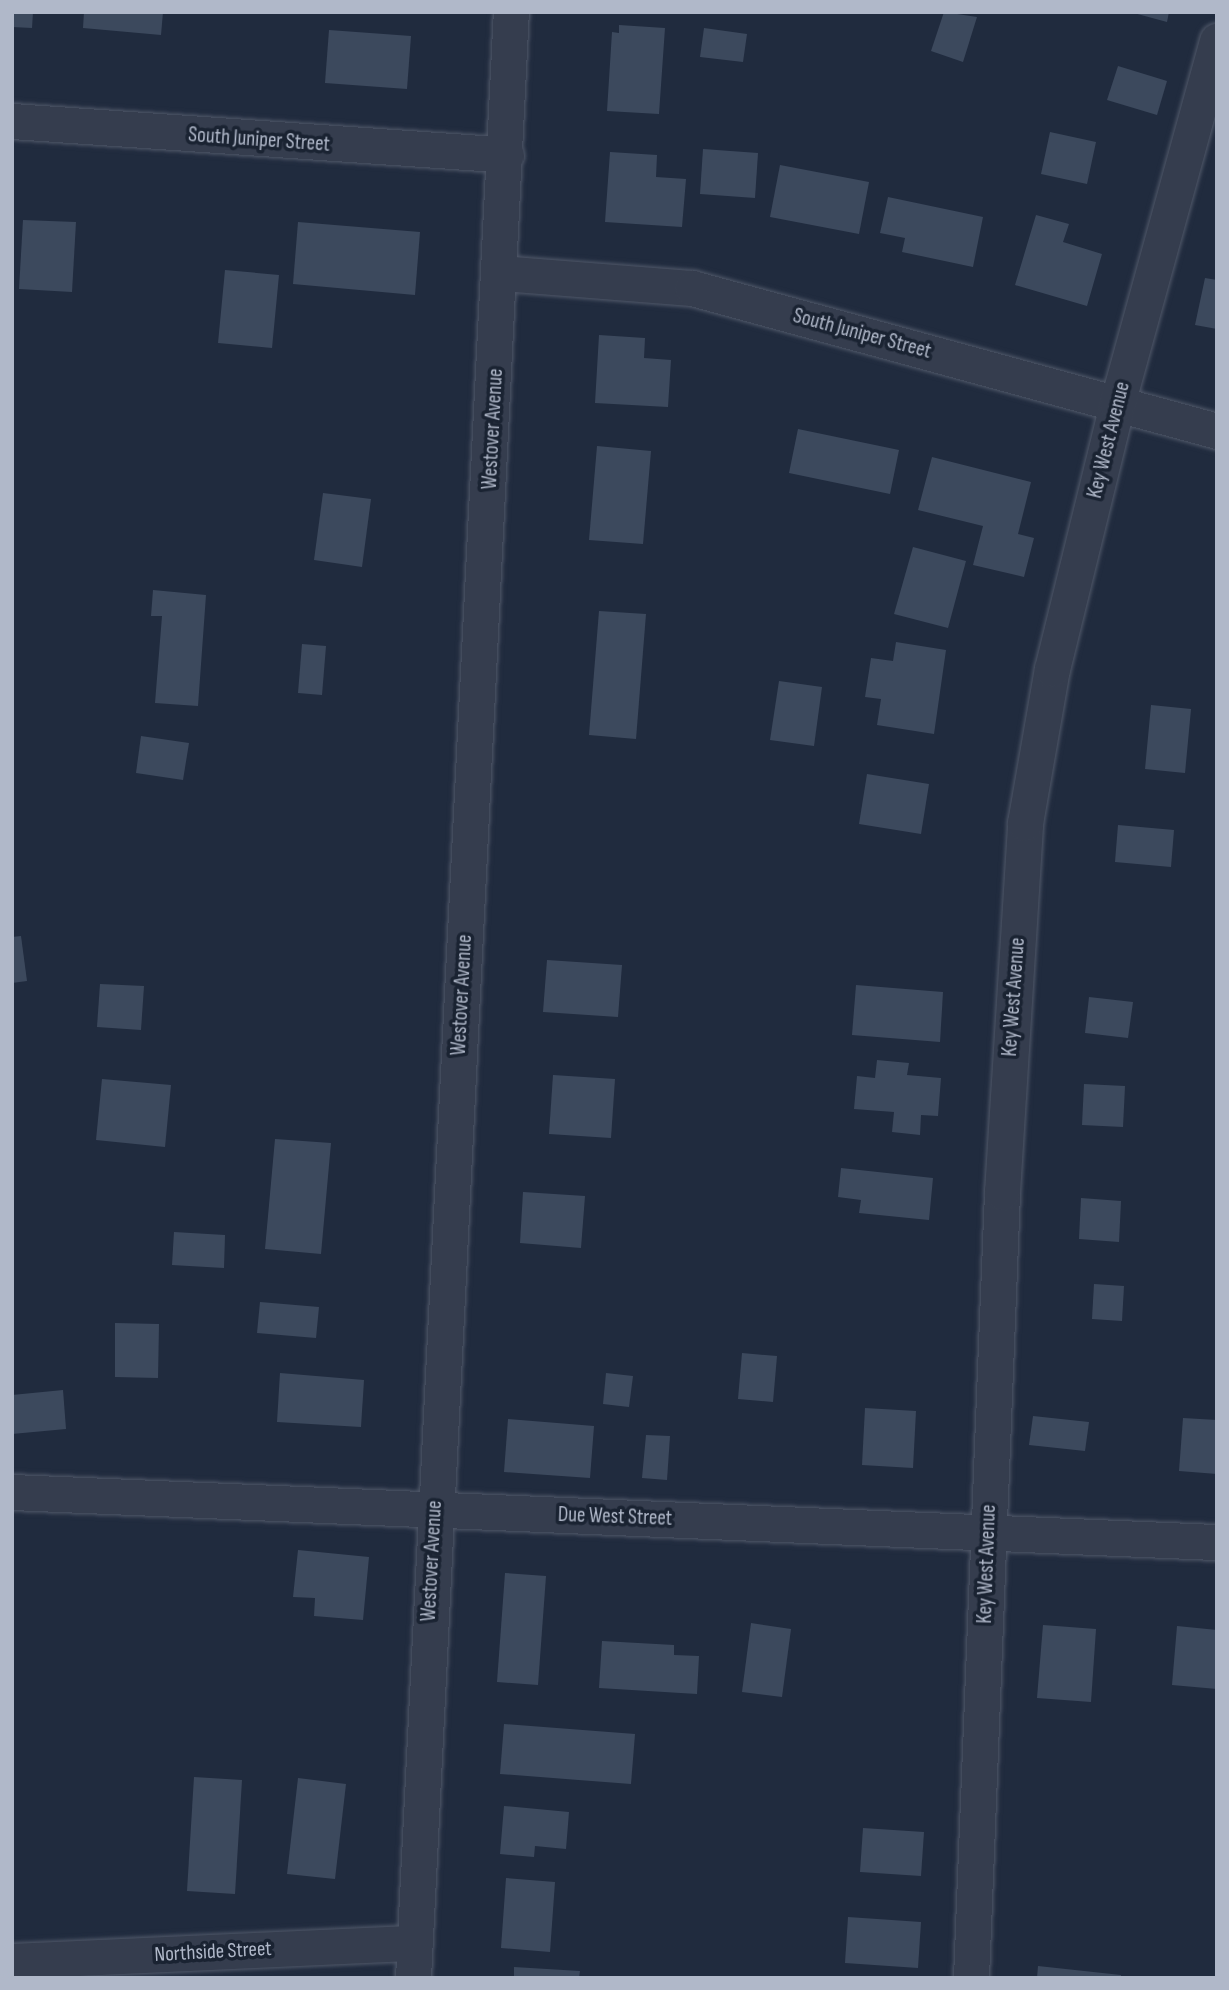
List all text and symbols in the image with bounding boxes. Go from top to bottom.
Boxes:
street label: South Juniper Street [187,122,331,158]
street label: South Juniper Street [790,303,934,365]
street label: Westover Avenue [477,368,509,490]
street label: Key West Avenue [1082,379,1136,501]
street label: Westover Avenue [446,934,478,1056]
street label: Key West Avenue [997,937,1031,1057]
street label: Westover Avenue [416,1500,448,1622]
street label: Due West Street [557,1502,673,1532]
street label: Key West Avenue [972,1504,1002,1624]
street label: Northside Street [154,1936,272,1968]

